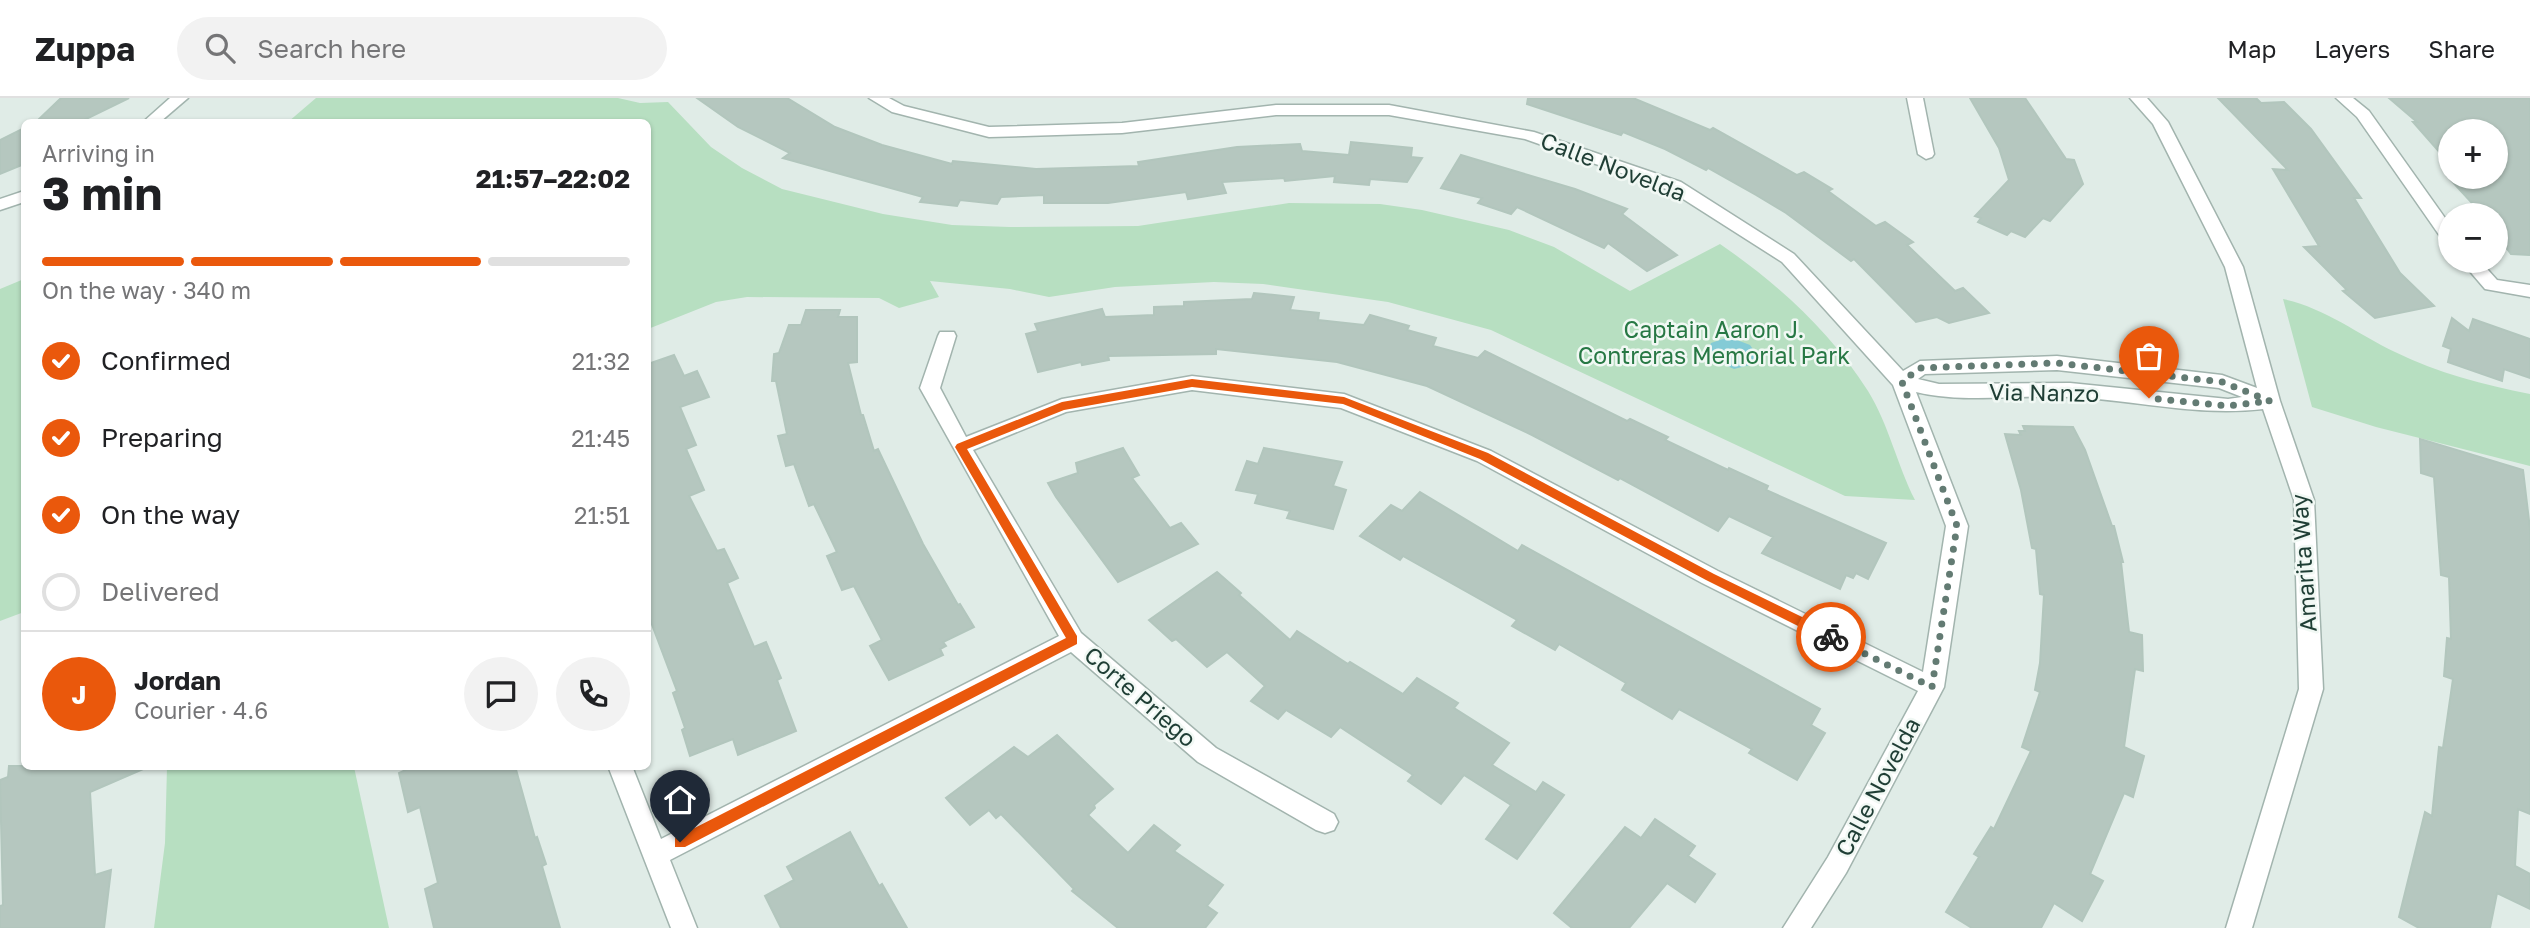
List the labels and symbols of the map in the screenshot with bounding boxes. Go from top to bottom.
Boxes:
street label: Calle Novelda [1537,126,1690,207]
park label: Captain Aaron J. Contreras Memorial Park [1578,315,1850,369]
pin [2119,326,2179,398]
street label: Via Nanzo [1989,377,2099,407]
street label: Amarita Way [2284,493,2322,633]
courier [1796,602,1866,672]
street label: Corte Priego [1079,640,1202,752]
street label: Calle Novelda [1829,712,1925,861]
pin [650,770,710,842]

